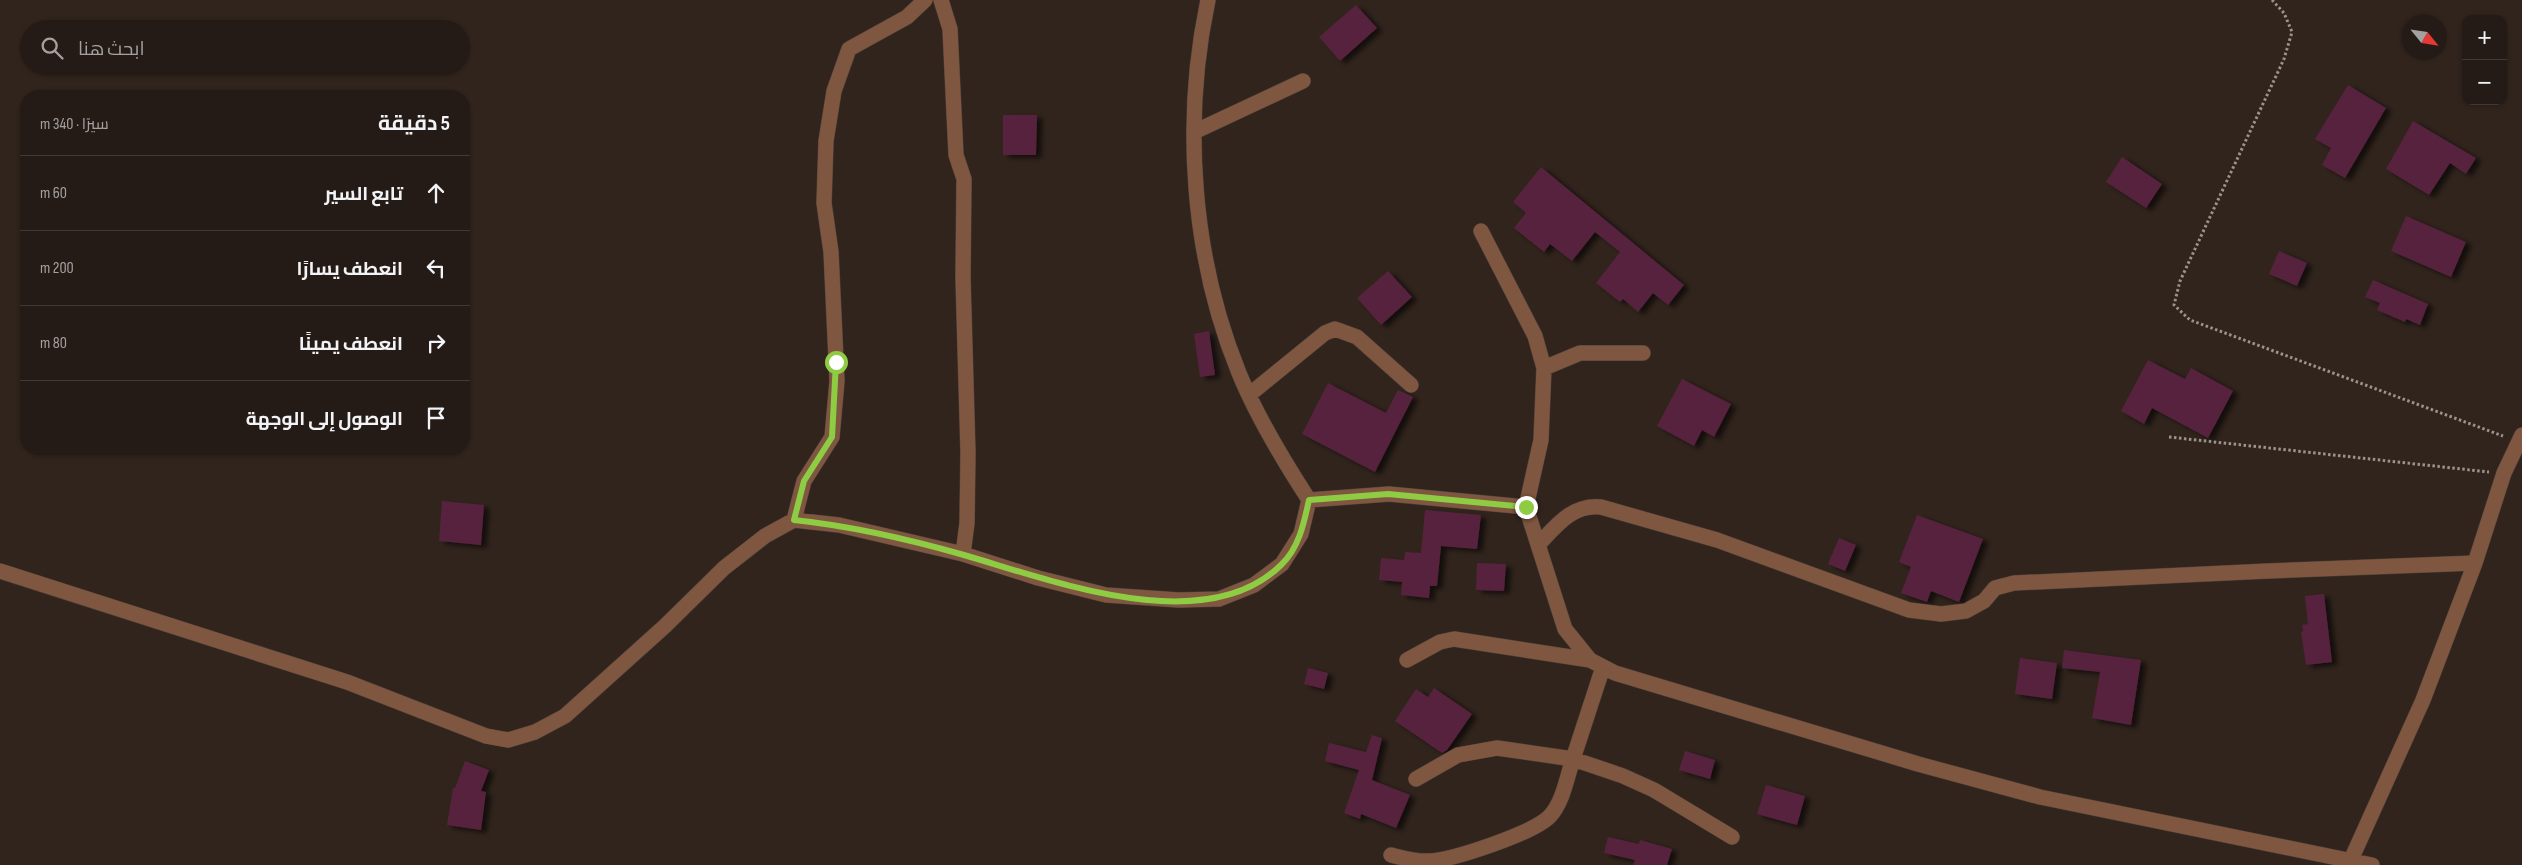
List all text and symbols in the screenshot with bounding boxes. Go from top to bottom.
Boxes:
north arrow [2402,15,2447,60]
map controls [2462,15,2507,105]
button: + [2462,15,2507,60]
search box [20,20,470,75]
icon: search [38,34,66,62]
text: ابحث هنا [78,38,145,61]
button: − [2462,60,2507,105]
text: 5 دقيقة [378,111,450,136]
text: سيرًا · 340 m [40,115,109,134]
icon: ahead [422,179,450,207]
text: تابع السير [324,183,403,206]
text: 60 m [40,184,67,203]
icon: left [422,254,450,282]
text: انعطف يسارًا [296,258,403,281]
text: 200 m [40,259,74,278]
icon: right [422,329,450,357]
text: انعطف يمينًا [299,333,403,356]
text: 80 m [40,334,67,353]
route start [825,351,848,374]
icon: arrive [422,404,450,432]
text: الوصول إلى الوجهة [246,408,403,431]
route end [1515,496,1538,519]

